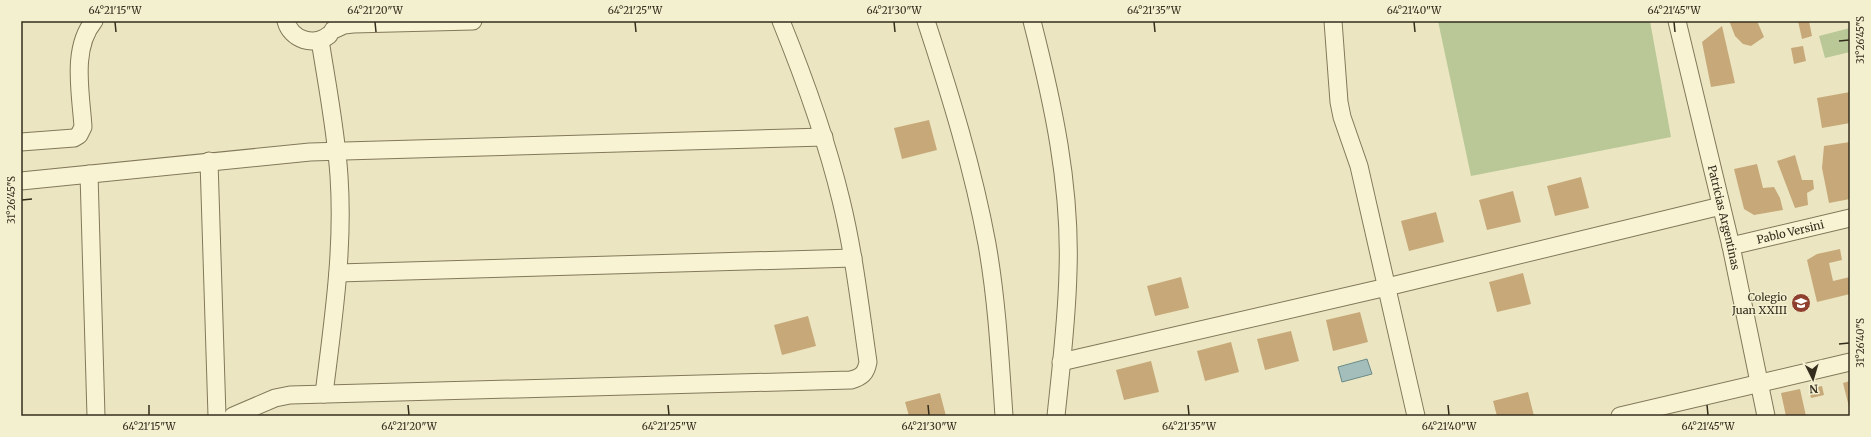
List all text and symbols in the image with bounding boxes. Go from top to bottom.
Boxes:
text: 64°21'15"W [89,4,142,17]
text: 64°21'20"W [347,4,404,17]
text: 64°21'25"W [608,4,663,17]
text: 64°21'30"W [866,4,923,17]
text: 64°21'35"W [1127,4,1182,17]
text: 64°21'40"W [1387,4,1442,17]
text: 64°21'45"W [1647,4,1702,17]
text: 31°26'45"S [1854,16,1867,64]
street label: Patricias Argentinas [1705,164,1743,271]
text: 31°26'45"S [5,176,18,224]
street label: Pablo Versini [1755,217,1826,247]
place label: Colegio Juan XXIII [1731,290,1788,317]
school or university icon: Colegio Juan XXIII [1790,292,1812,314]
text: 31°26'40"S [1854,318,1867,368]
north arrow [1793,359,1833,399]
text: N [1809,382,1819,396]
text: 64°21'15"W [123,420,176,433]
text: 64°21'20"W [381,420,438,433]
text: 64°21'25"W [642,420,697,433]
text: 64°21'30"W [901,420,958,433]
text: 64°21'35"W [1162,420,1217,433]
text: 64°21'40"W [1422,420,1477,433]
text: 64°21'45"W [1681,420,1736,433]

